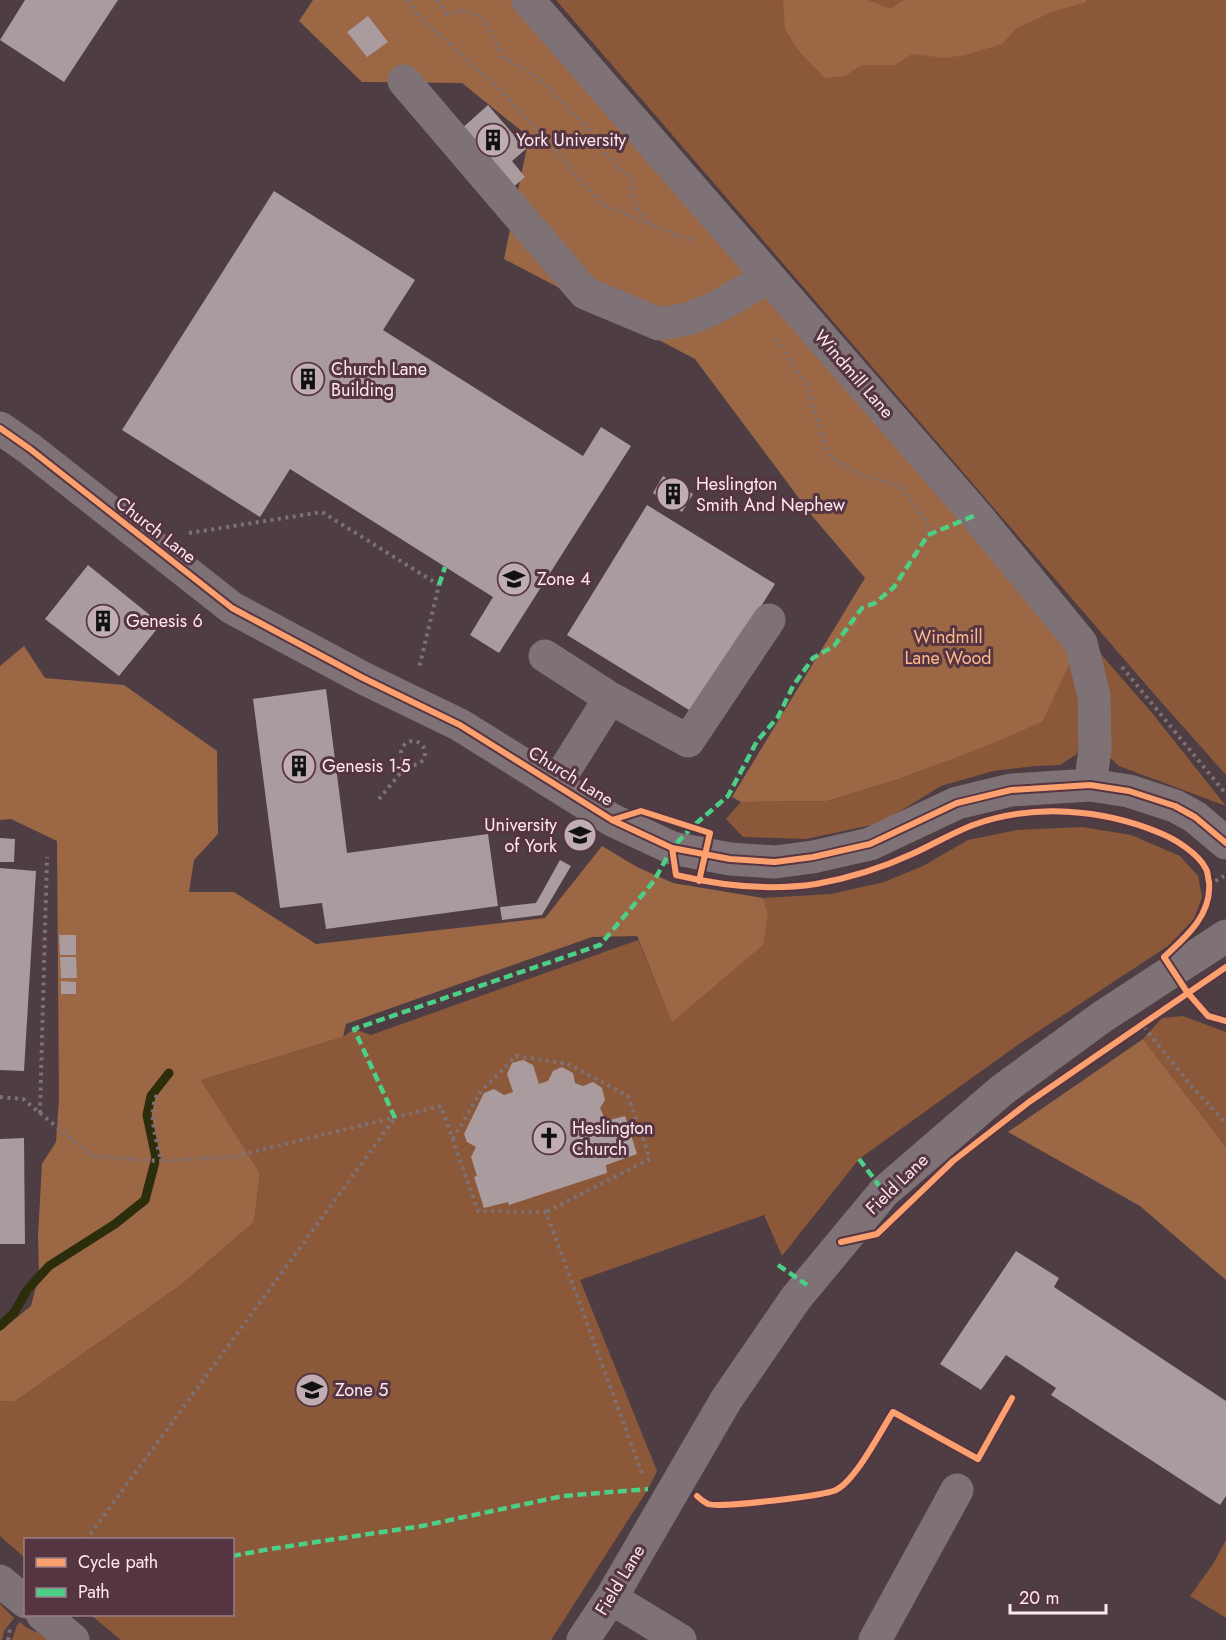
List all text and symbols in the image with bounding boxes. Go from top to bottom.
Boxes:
building icon: York University [475,122,511,158]
place label: York University [516,127,626,153]
street label: Windmill Lane [808,324,900,424]
place label: Church Lane Building [331,356,427,403]
building icon: Church Lane Building [290,361,326,397]
place label: Heslington Smith And Nephew [696,471,846,518]
building icon: Heslington Smith And Nephew [655,476,691,512]
street label: Church Lane [110,490,202,570]
school or university icon: Zone 4 [496,561,532,597]
place label: Zone 4 [537,566,591,592]
building icon: Genesis 6 [85,603,121,639]
place label: Genesis 6 [126,608,203,634]
park label: Windmill Lane Wood [904,624,992,671]
street label: Church Lane [523,740,619,812]
building icon: Genesis 1-5 [281,748,317,784]
place label: Genesis 1-5 [322,753,411,779]
place label: University of York [484,812,557,859]
school or university icon: University of York [562,817,598,853]
place label: Heslington Church [572,1115,654,1162]
church icon: Heslington Church [531,1120,567,1156]
street label: Field Lane [860,1147,934,1221]
school or university icon: Zone 5 [294,1372,330,1408]
place label: Zone 5 [335,1377,388,1403]
legend [24,1538,234,1616]
street label: Field Lane [589,1540,651,1620]
text: Cycle path [78,1549,158,1575]
scale bar [1010,1577,1106,1615]
text: Path [78,1579,110,1605]
text: 20 m [1019,1585,1059,1611]

